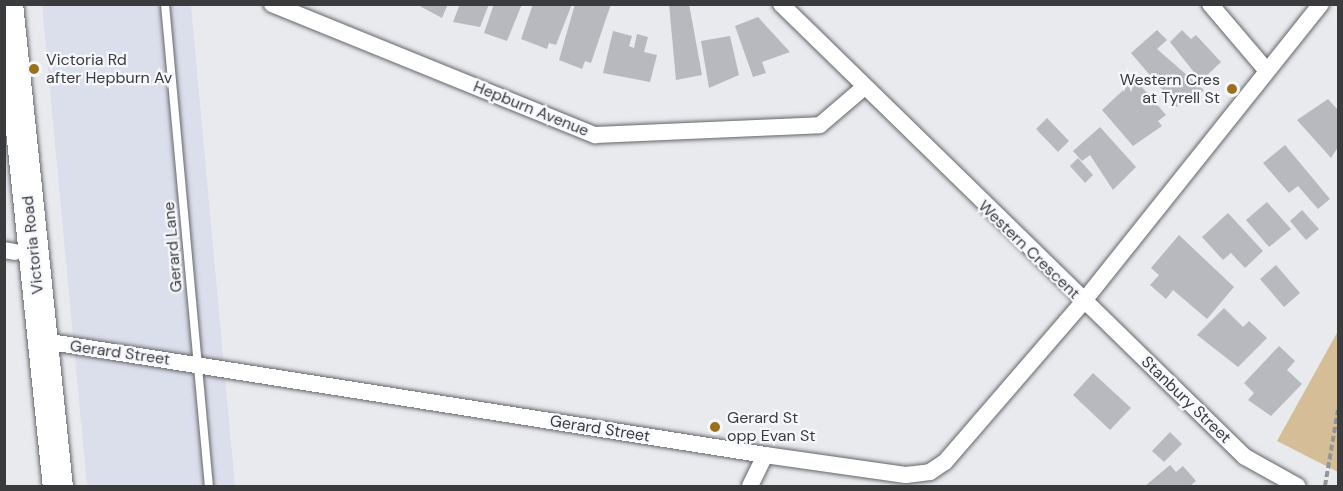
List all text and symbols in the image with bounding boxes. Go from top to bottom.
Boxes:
place label: Victoria Rd after Hepburn Av [46,50,172,88]
marker: Victoria Rd after Hepburn Av [27,62,41,76]
place label: Western Cres at Tyrell St [1120,70,1220,108]
street label: Hepburn Avenue [470,77,592,141]
marker: Western Cres at Tyrell St [1225,82,1239,96]
street label: Victoria Road [18,195,48,295]
street label: Western Crescent [974,197,1084,303]
street label: Gerard Lane [159,201,187,293]
street label: Gerard Street [69,336,171,370]
street label: Stanbury Street [1137,352,1235,448]
place label: Gerard St opp Evan St [727,408,816,446]
street label: Gerard Street [549,412,651,446]
marker: Gerard St opp Evan St [708,420,722,434]

